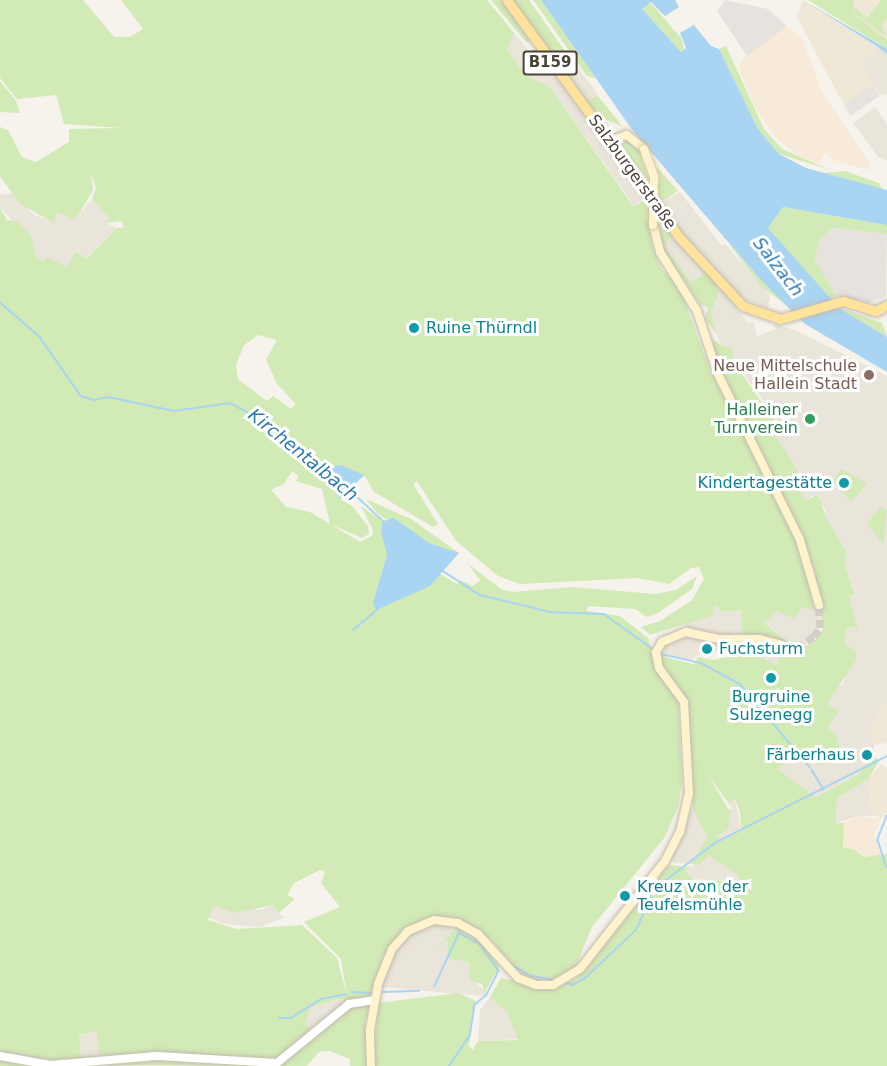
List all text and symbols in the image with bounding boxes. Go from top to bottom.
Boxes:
road number: B159 [522,51,578,75]
street label: Salzburgerstraße [584,111,680,233]
water label: Salzach [748,233,808,301]
place label: Ruine Thürndl [426,318,537,338]
marker: Ruine Thürndl [407,321,421,335]
place label: Neue Mittelschule Hallein Stadt [713,356,857,394]
marker: Neue Mittelschule Hallein Stadt [862,368,876,382]
place label: Halleiner Turnverein [714,400,798,438]
water label: Kirchentalbach [244,404,362,506]
marker: Halleiner Turnverein [803,412,817,426]
place label: Kindertagestätte [697,473,832,493]
marker: Kindertagestätte [837,476,851,490]
place label: Fuchsturm [719,639,803,659]
marker: Fuchsturm [700,642,714,656]
marker: Burgruine Sulzenegg [764,671,778,685]
place label: Burgruine Sulzenegg [729,687,813,725]
place label: Färberhaus [766,745,855,765]
marker: Färberhaus [860,748,874,762]
place label: Kreuz von der Teufelsmühle [637,877,748,915]
marker: Kreuz von der Teufelsmühle [618,889,632,903]

